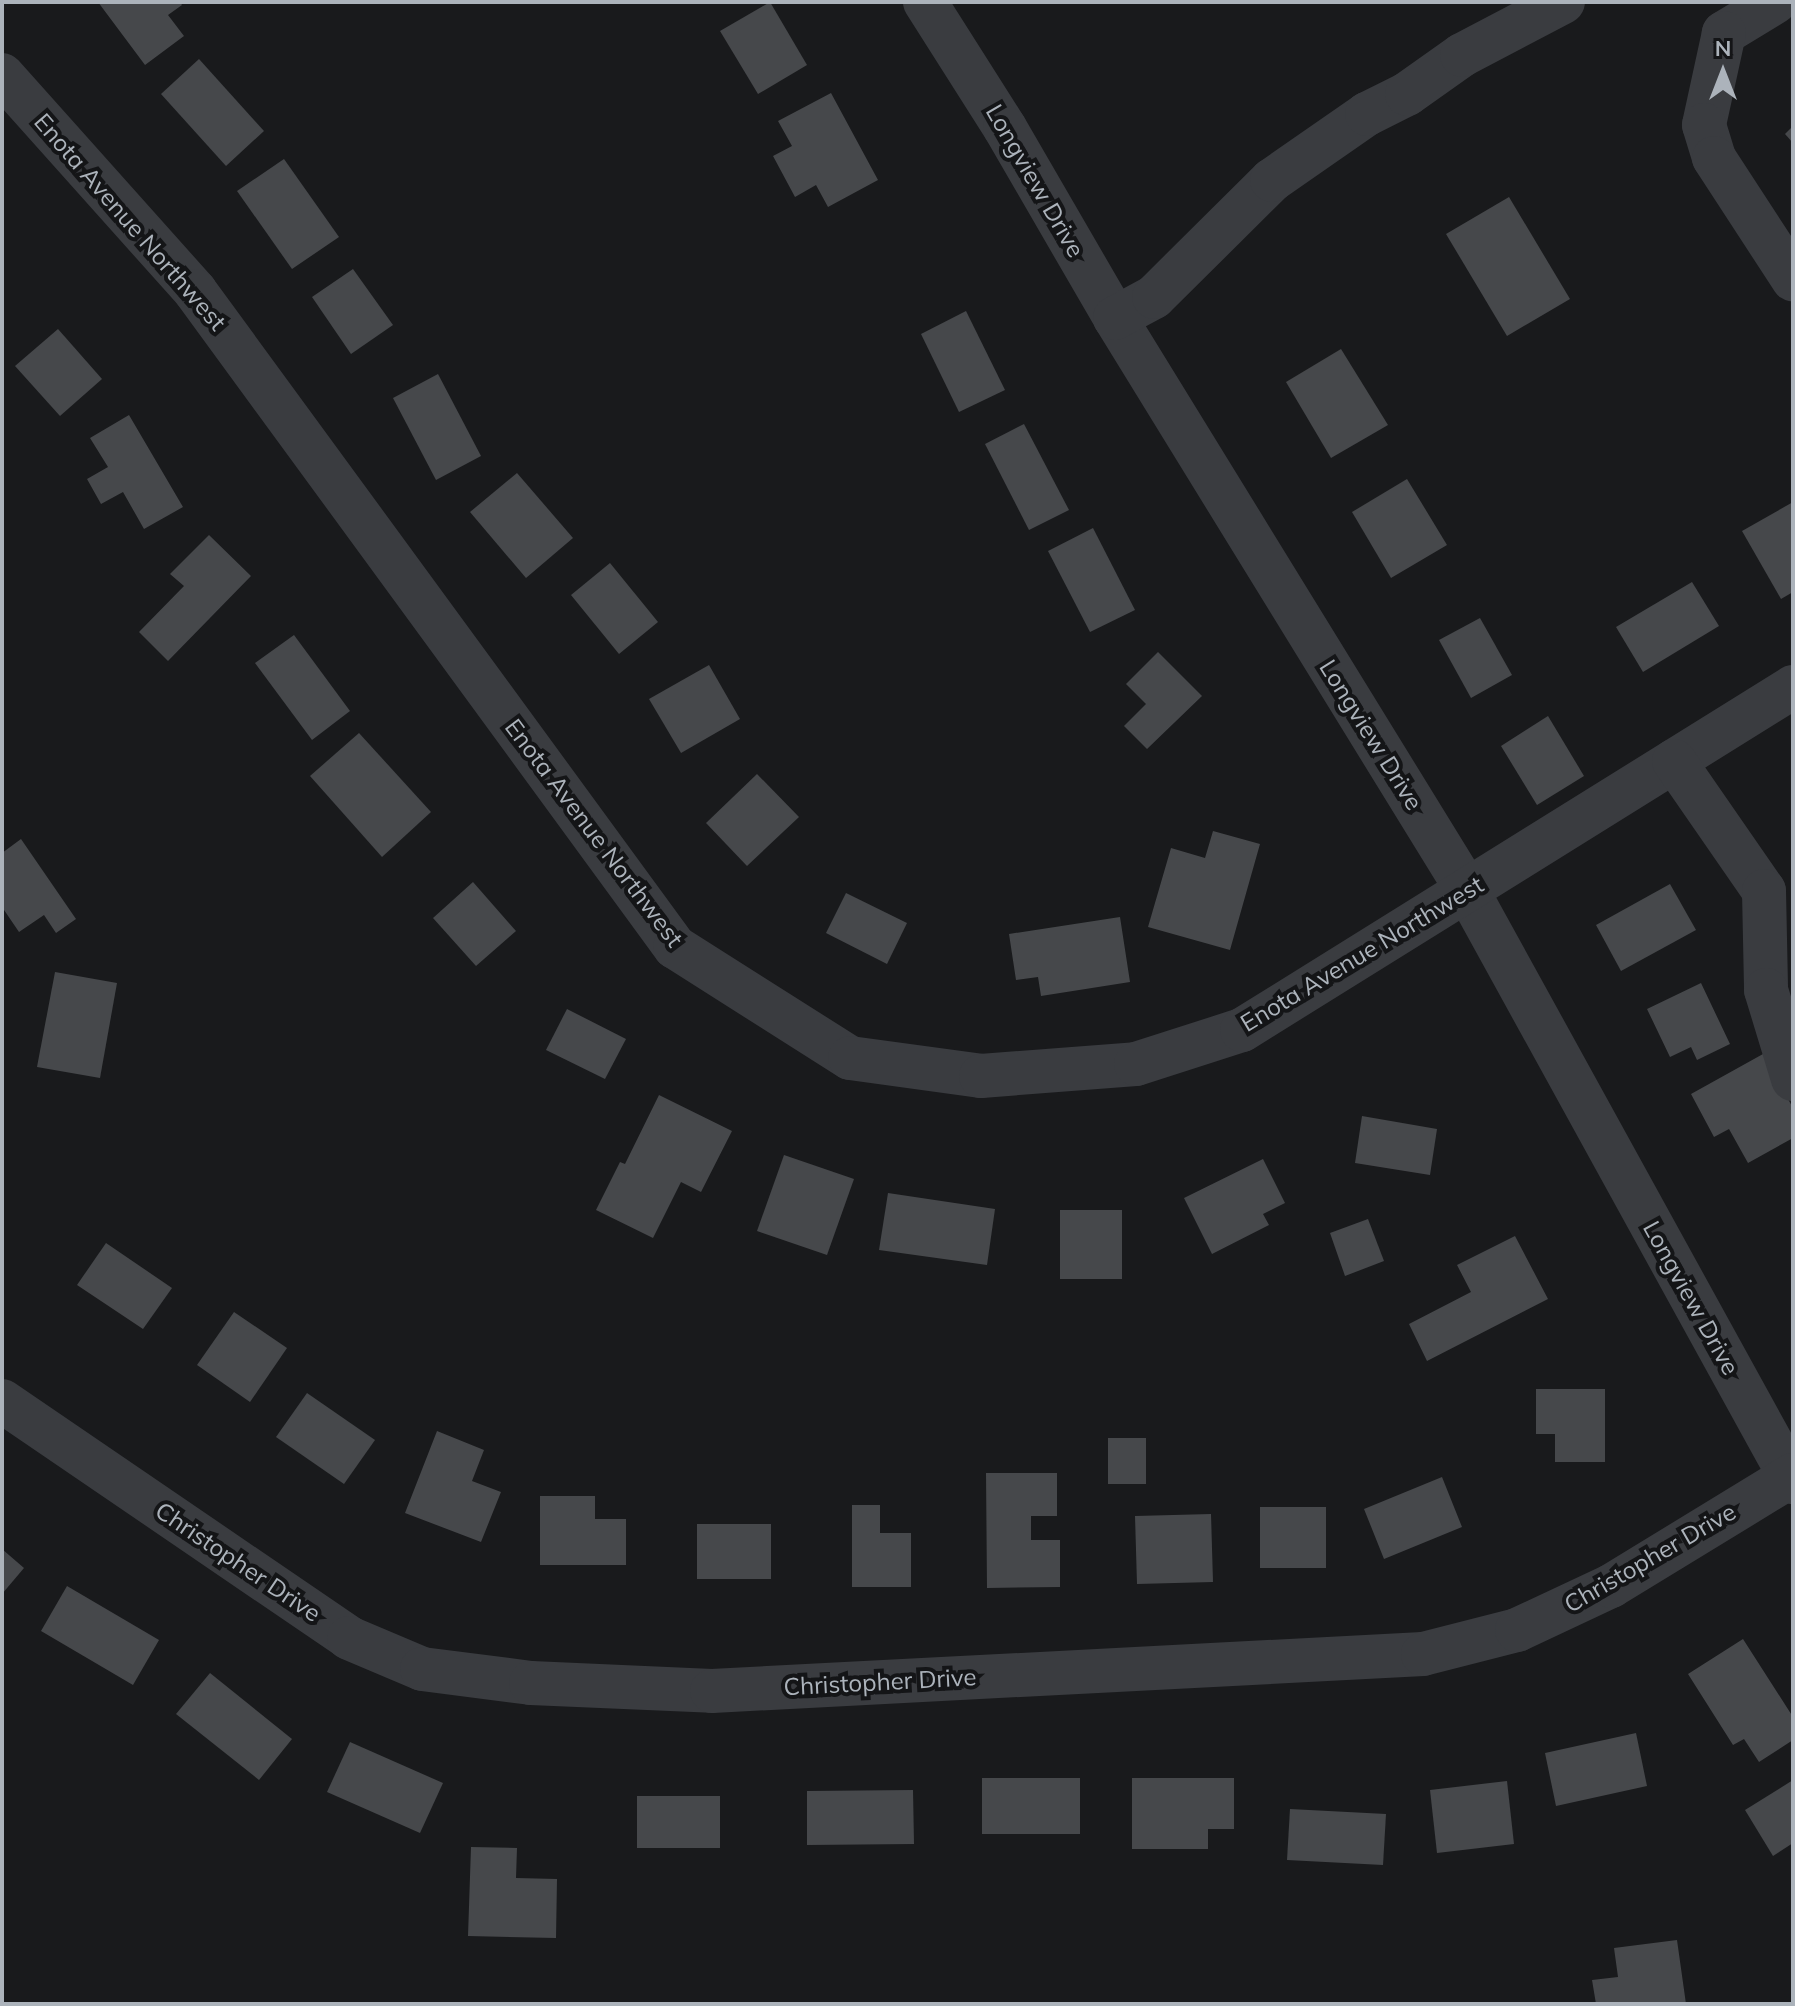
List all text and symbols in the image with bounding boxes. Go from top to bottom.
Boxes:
north arrow [1683,32,1763,112]
text: N [1715,34,1731,62]
street label: Longview Drive [980,99,1090,263]
street label: Enota Avenue Northwest [28,108,232,336]
street label: Longview Drive [1313,655,1429,815]
street label: Enota Avenue Northwest [499,713,689,953]
street label: Enota Avenue Northwest [1235,870,1489,1038]
street label: Longview Drive [1637,1216,1745,1380]
street label: Christopher Drive [150,1496,326,1628]
street label: Christopher Drive [1559,1497,1741,1619]
street label: Christopher Drive [783,1663,977,1701]

